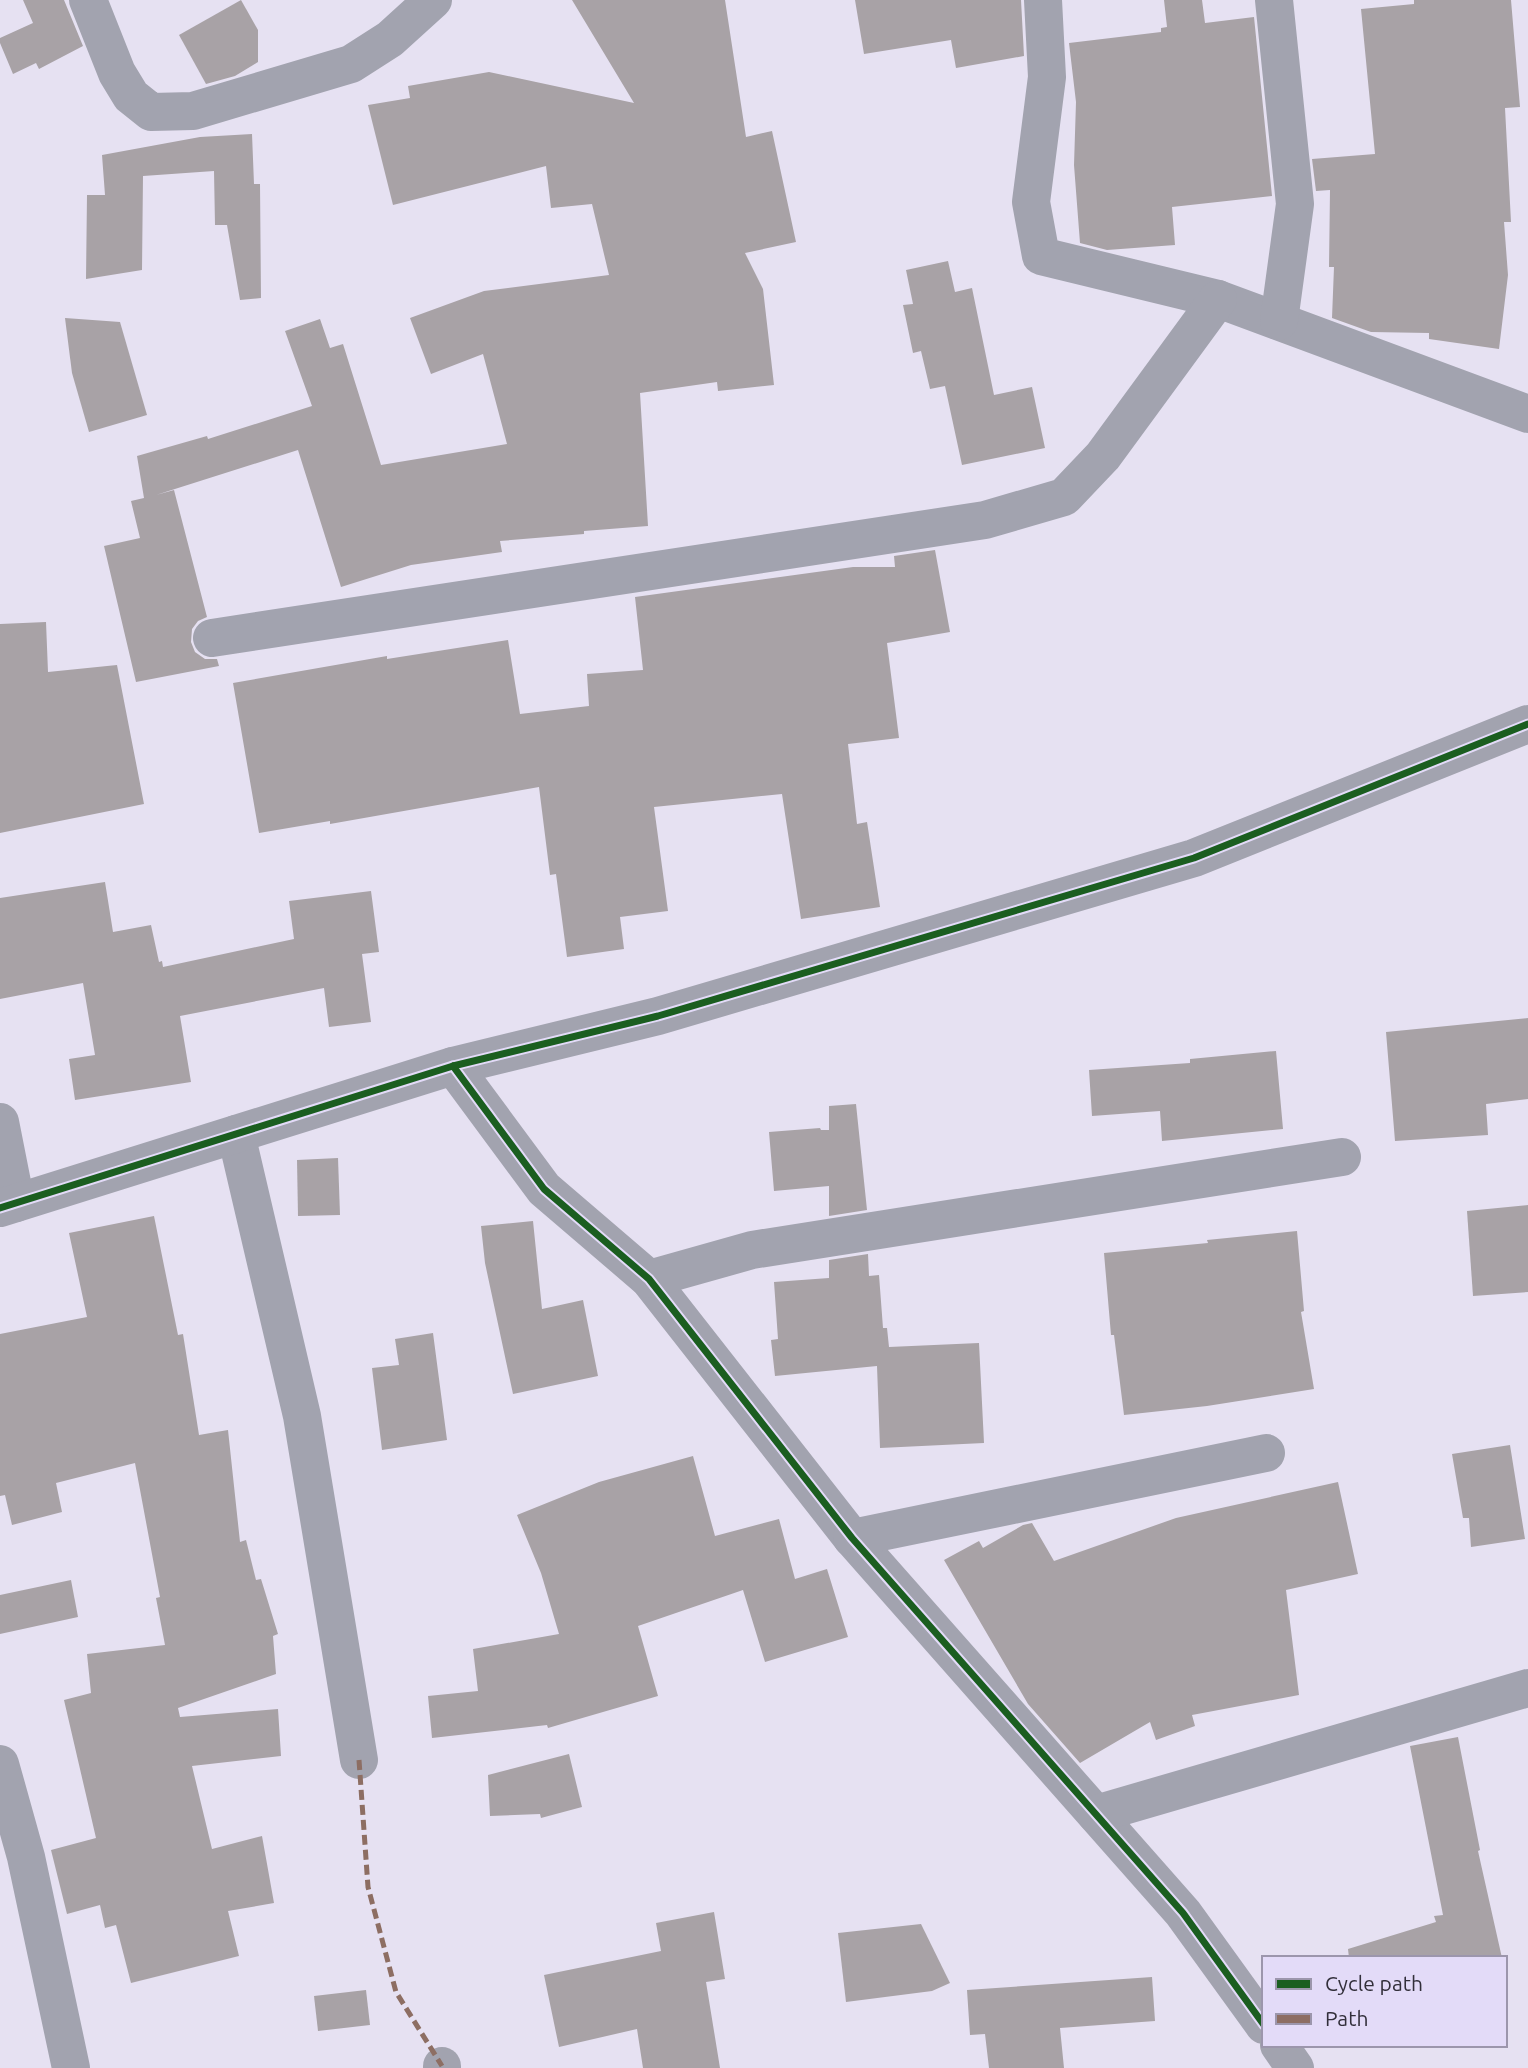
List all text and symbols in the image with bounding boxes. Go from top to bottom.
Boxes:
legend [1262,1956,1507,2047]
text: Cycle path [1325,1971,1423,1995]
text: Path [1325,2006,1368,2030]

